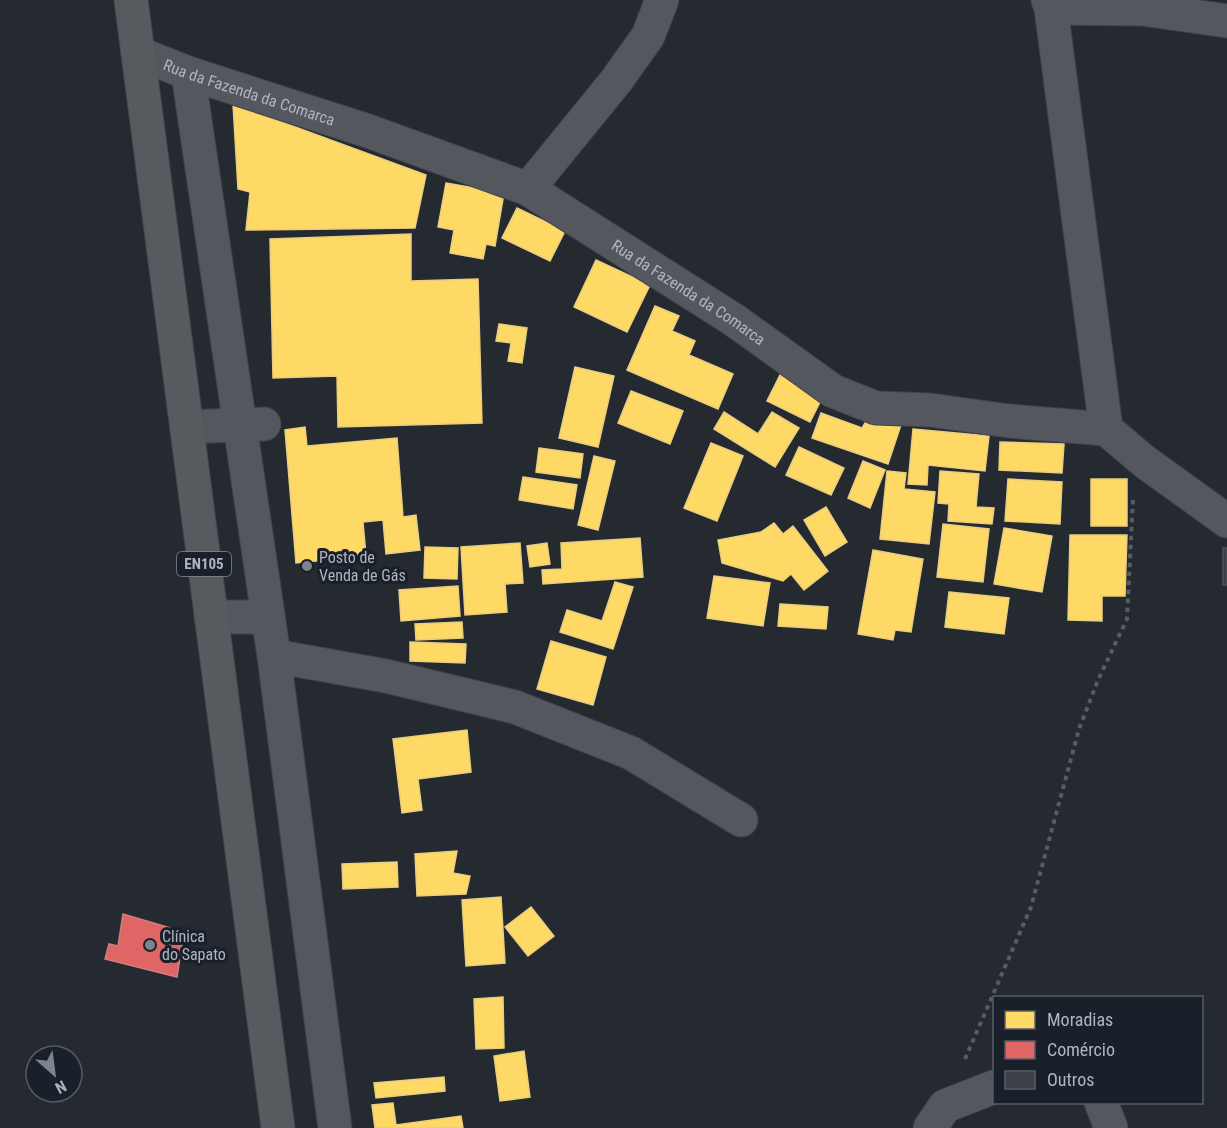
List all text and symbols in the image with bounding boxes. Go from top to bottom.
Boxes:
street label: Rua da Fazenda da Comarca [161,55,337,130]
street label: Rua da Fazenda da Comarca [608,236,769,349]
place label: Posto de Venda de Gás [319,548,406,585]
road number: EN105 [177,552,231,576]
marker: Posto de Venda de Gás [300,559,314,573]
place label: Clínica do Sapato [162,927,226,964]
marker: Clínica do Sapato [143,938,157,952]
legend [993,996,1203,1104]
text: Moradias [1047,1009,1113,1030]
text: Comércio [1047,1039,1115,1060]
north arrow [24,1044,84,1104]
text: Outros [1047,1069,1094,1090]
text: N [52,1076,70,1097]

